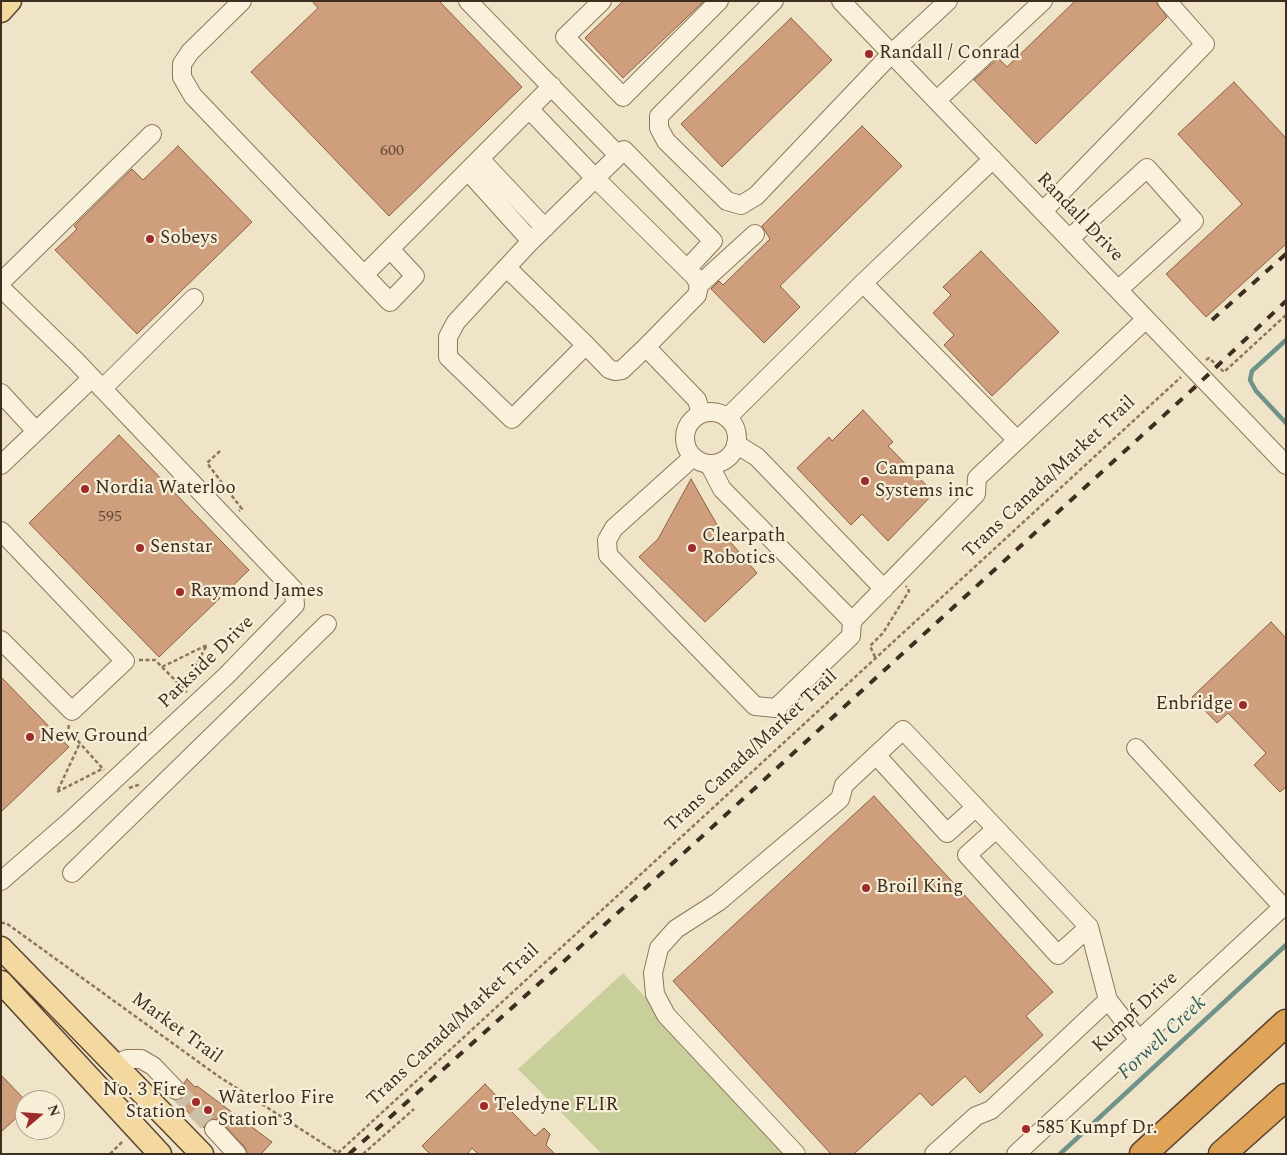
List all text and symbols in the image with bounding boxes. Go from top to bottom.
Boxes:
place label: Randall / Conrad [879,43,1020,65]
marker: Randall / Conrad [863,48,875,60]
house number: 600 [380,142,404,162]
street label: Randall Drive [1031,169,1127,267]
place label: Sobeys [160,228,218,250]
marker: Sobeys [144,233,156,245]
street label: Trans Canada/Market Trail [959,392,1141,564]
place label: Campana Systems inc [875,459,974,503]
marker: Campana Systems inc [859,475,871,487]
place label: Nordia Waterloo [95,478,236,500]
marker: Nordia Waterloo [79,483,91,495]
house number: 595 [98,508,122,528]
place label: Clearpath Robotics [702,526,785,570]
place label: Senstar [150,537,212,559]
marker: Senstar [134,542,146,554]
marker: Clearpath Robotics [686,542,698,554]
place label: Raymond James [190,581,324,603]
marker: Raymond James [174,586,186,598]
street label: Parkside Drive [154,612,260,714]
street label: Trans Canada/Market Trail [661,666,843,838]
place label: Enbridge [1156,694,1233,716]
marker: Enbridge [1237,699,1249,711]
place label: New Ground [40,726,148,748]
marker: New Ground [24,731,36,743]
place label: Broil King [876,877,963,899]
marker: Broil King [860,882,872,894]
street label: Trans Canada/Market Trail [363,940,545,1112]
street label: Kumpf Drive [1088,968,1184,1058]
street label: Market Trail [126,988,226,1070]
water label: Forwell Creek [1114,992,1212,1086]
place label: No. 3 Fire Station [103,1080,186,1124]
place label: Waterloo Fire Station 3 [218,1088,334,1132]
north arrow [15,1090,65,1140]
place label: Teledyne FLIR [494,1095,618,1117]
marker: No. 3 Fire Station [190,1096,202,1108]
marker: Teledyne FLIR [478,1100,490,1112]
text: N [42,1102,66,1119]
marker: Waterloo Fire Station 3 [202,1104,214,1116]
place label: 585 Kumpf Dr. [1036,1118,1157,1140]
marker: 585 Kumpf Dr. [1020,1123,1032,1135]

